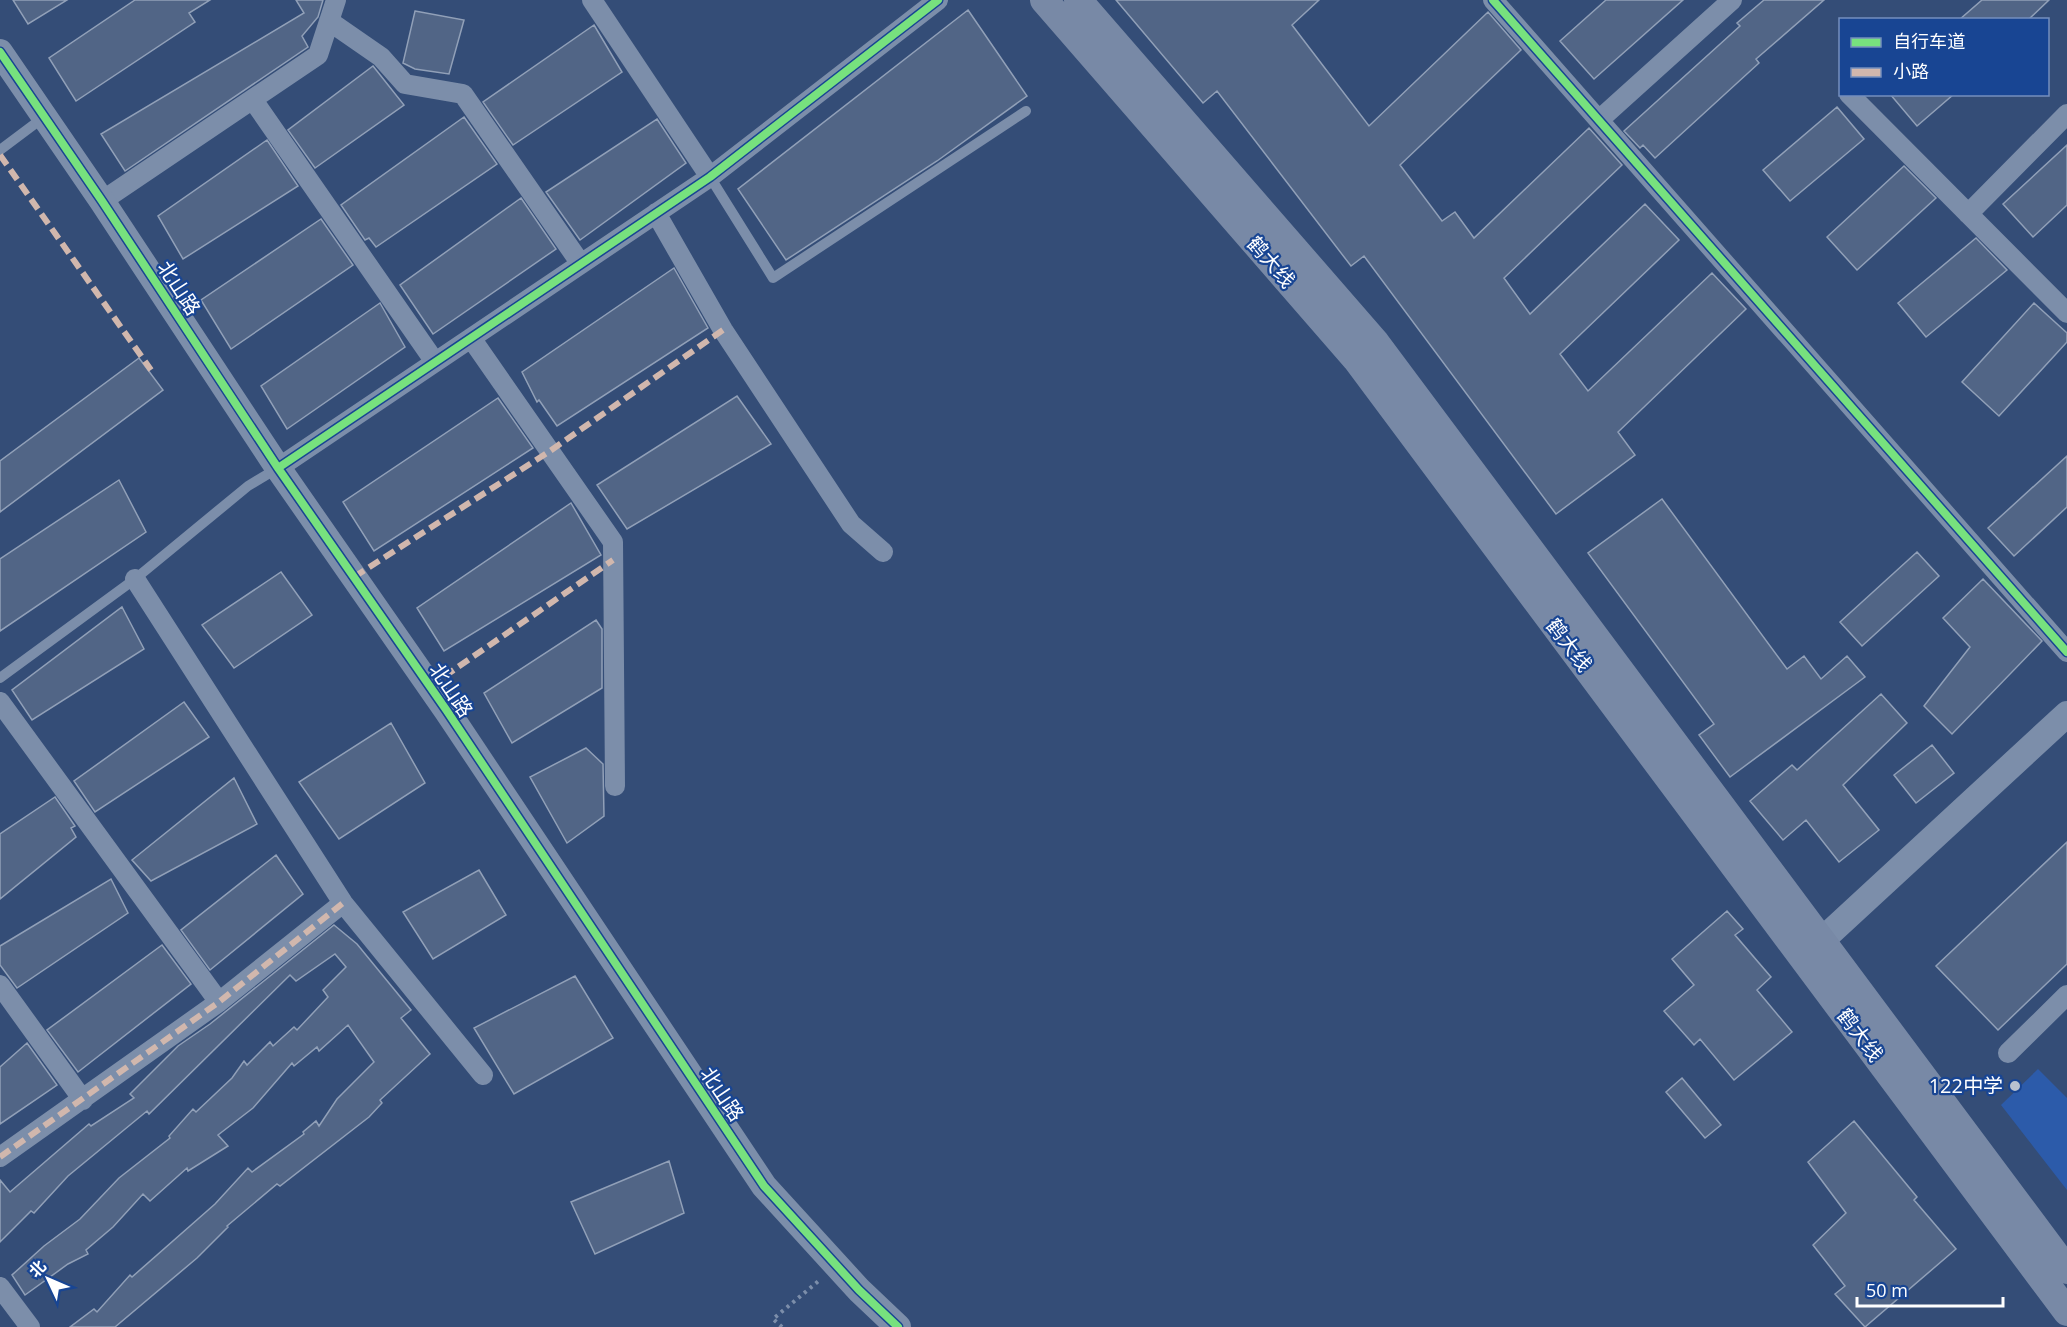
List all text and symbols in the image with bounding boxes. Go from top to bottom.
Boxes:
legend [1839,18,2049,96]
text: 自行车道 [1893,29,1965,53]
text: 小路 [1893,59,1929,83]
street label: 鹤大线 [1242,230,1301,293]
street label: 北山路 [152,255,207,320]
street label: 鹤大线 [1541,613,1598,677]
street label: 北山路 [423,657,479,722]
street label: 鹤大线 [1832,1003,1889,1067]
street label: 北山路 [694,1061,750,1126]
place label: 122中学 [1929,1072,2003,1099]
marker: 122中学 [2008,1079,2022,1093]
north arrow [18,1249,78,1309]
text: 北 [24,1255,51,1282]
scale bar [1857,1270,2002,1308]
text: 50 m [1866,1278,1908,1302]

